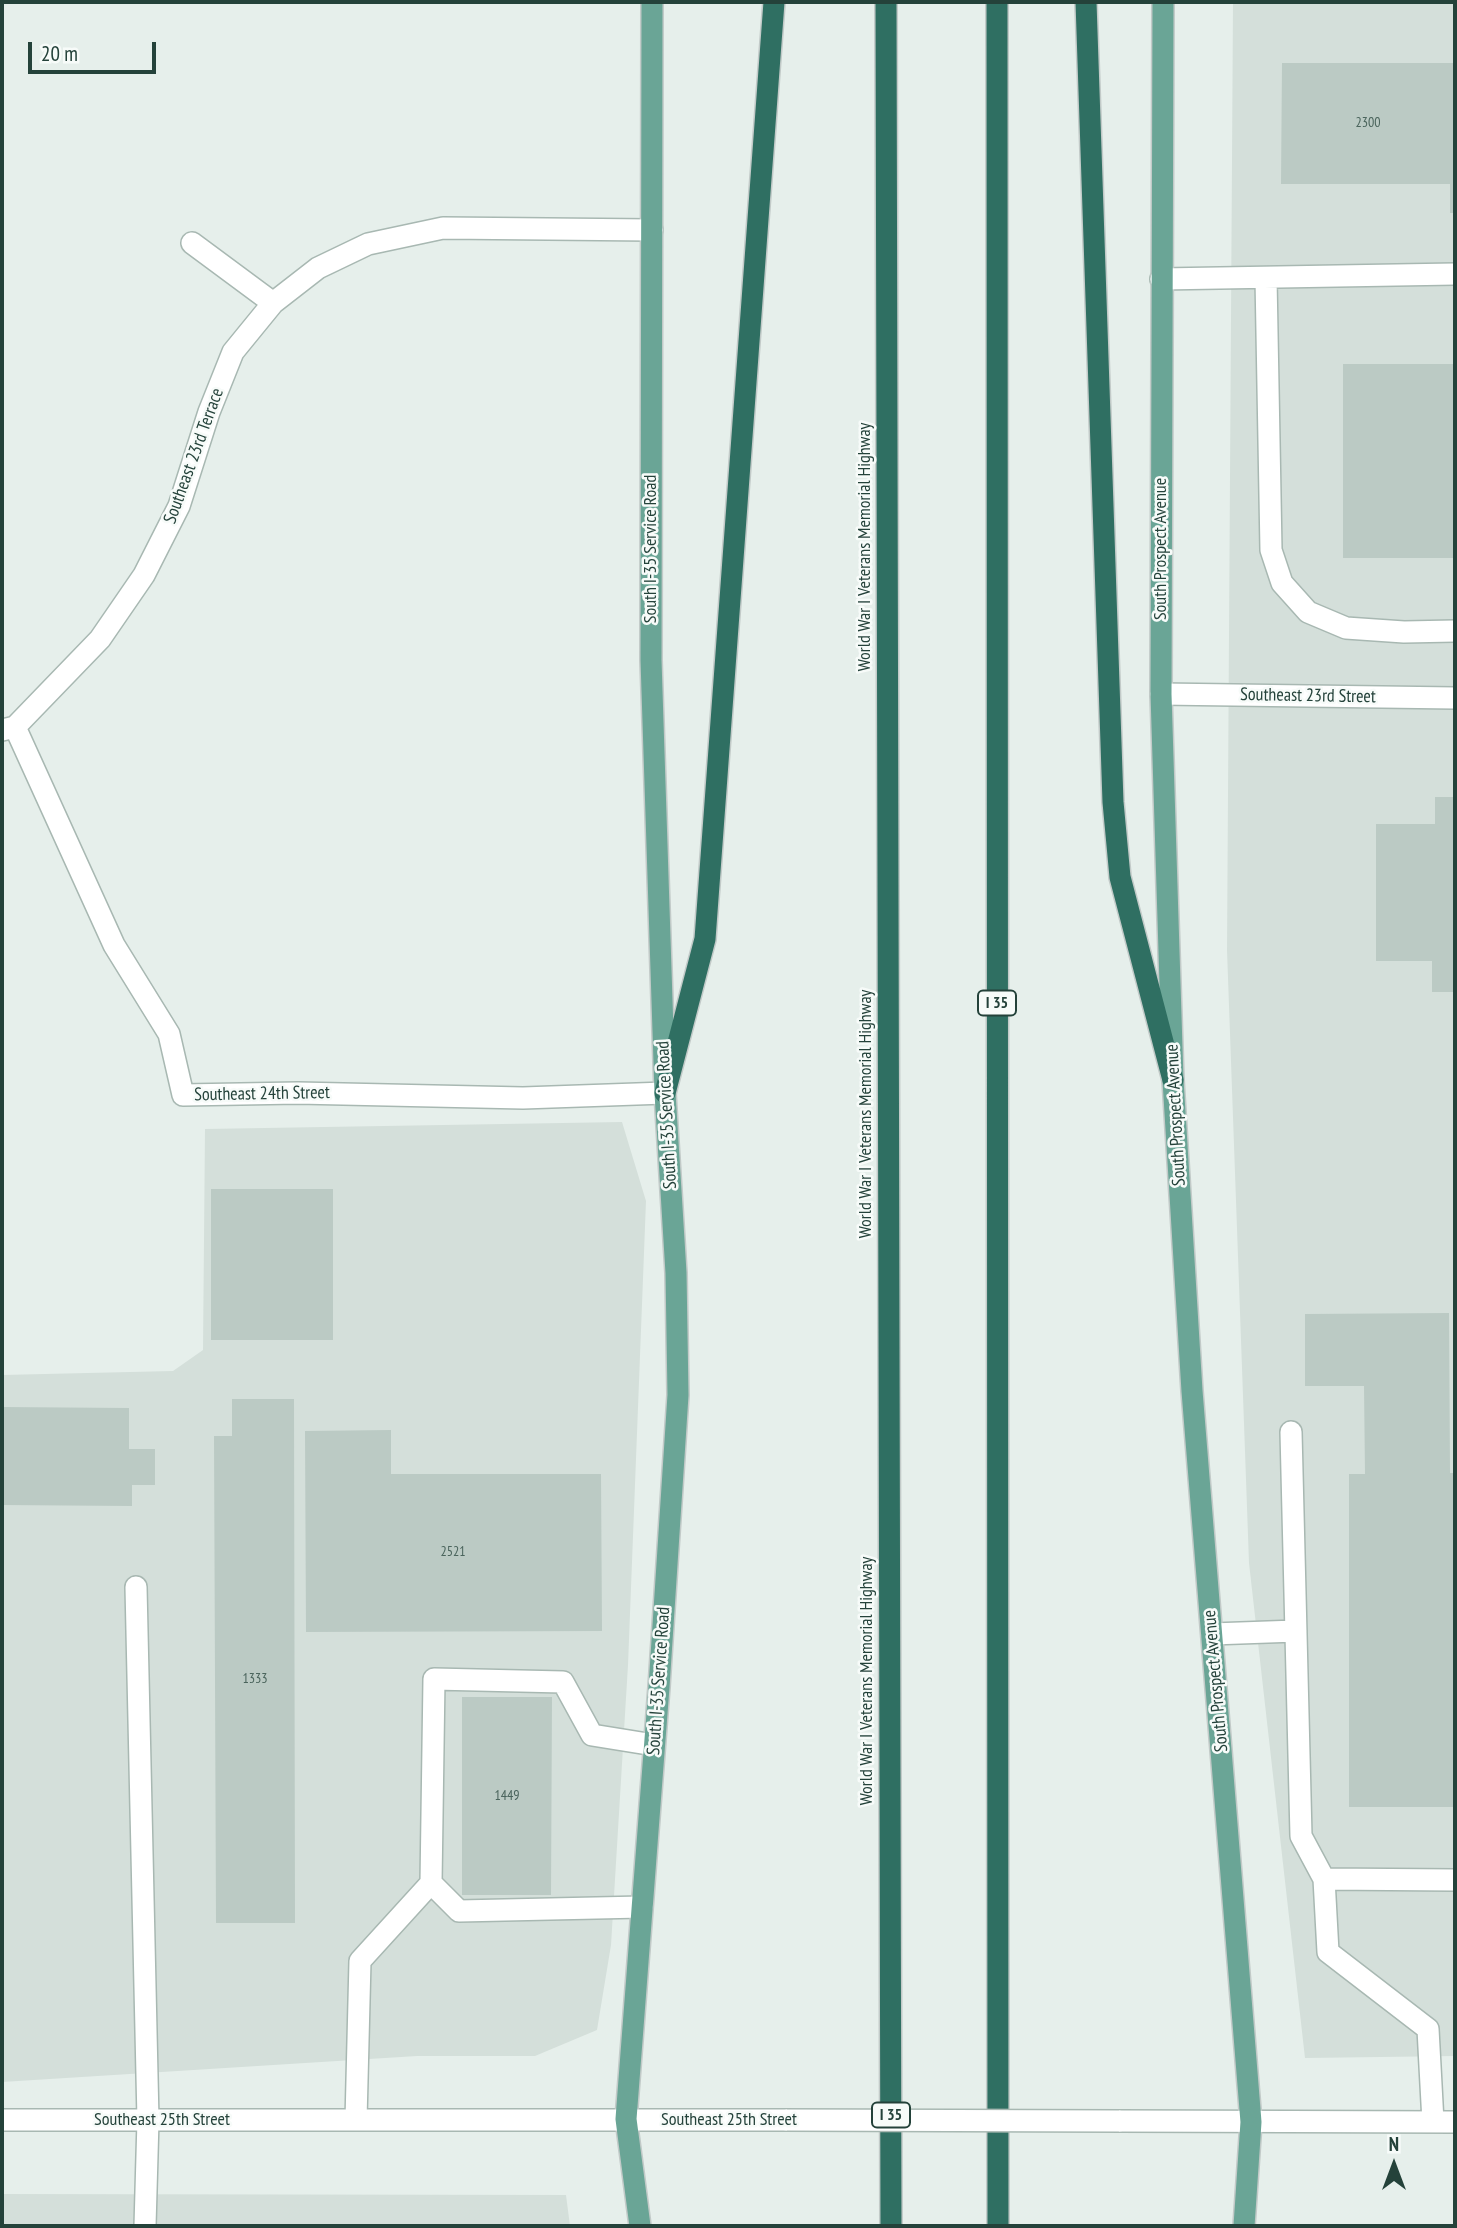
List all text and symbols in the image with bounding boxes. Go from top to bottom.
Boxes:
scale bar [32,28,159,72]
text: 20 m [41,40,78,67]
house number: 2300 [1355,115,1381,131]
street label: Southeast 23rd Terrace [159,385,229,527]
street label: World War I Veterans Memorial Highway [854,423,876,671]
street label: South I-35 Service Road [640,475,662,623]
street label: South Prospect Avenue [1150,478,1172,620]
street label: Southeast 23rd Street [1240,684,1376,708]
street label: World War I Veterans Memorial Highway [855,990,877,1238]
road number: I 35 [978,990,1016,1015]
street label: South I-35 Service Road [652,1040,682,1190]
street label: South Prospect Avenue [1161,1043,1191,1187]
street label: Southeast 24th Street [194,1082,330,1106]
house number: 2521 [440,1544,466,1560]
street label: World War I Veterans Memorial Highway [856,1557,878,1805]
street label: South I-35 Service Road [643,1606,675,1756]
street label: South Prospect Avenue [1199,1609,1233,1753]
house number: 1333 [242,1671,268,1687]
house number: 1449 [494,1788,520,1804]
road number: I 35 [872,2102,910,2128]
street label: Southeast 25th Street [94,2109,230,2131]
street label: Southeast 25th Street [661,2109,797,2131]
north arrow [1359,2130,1429,2200]
text: N [1389,2132,1399,2156]

